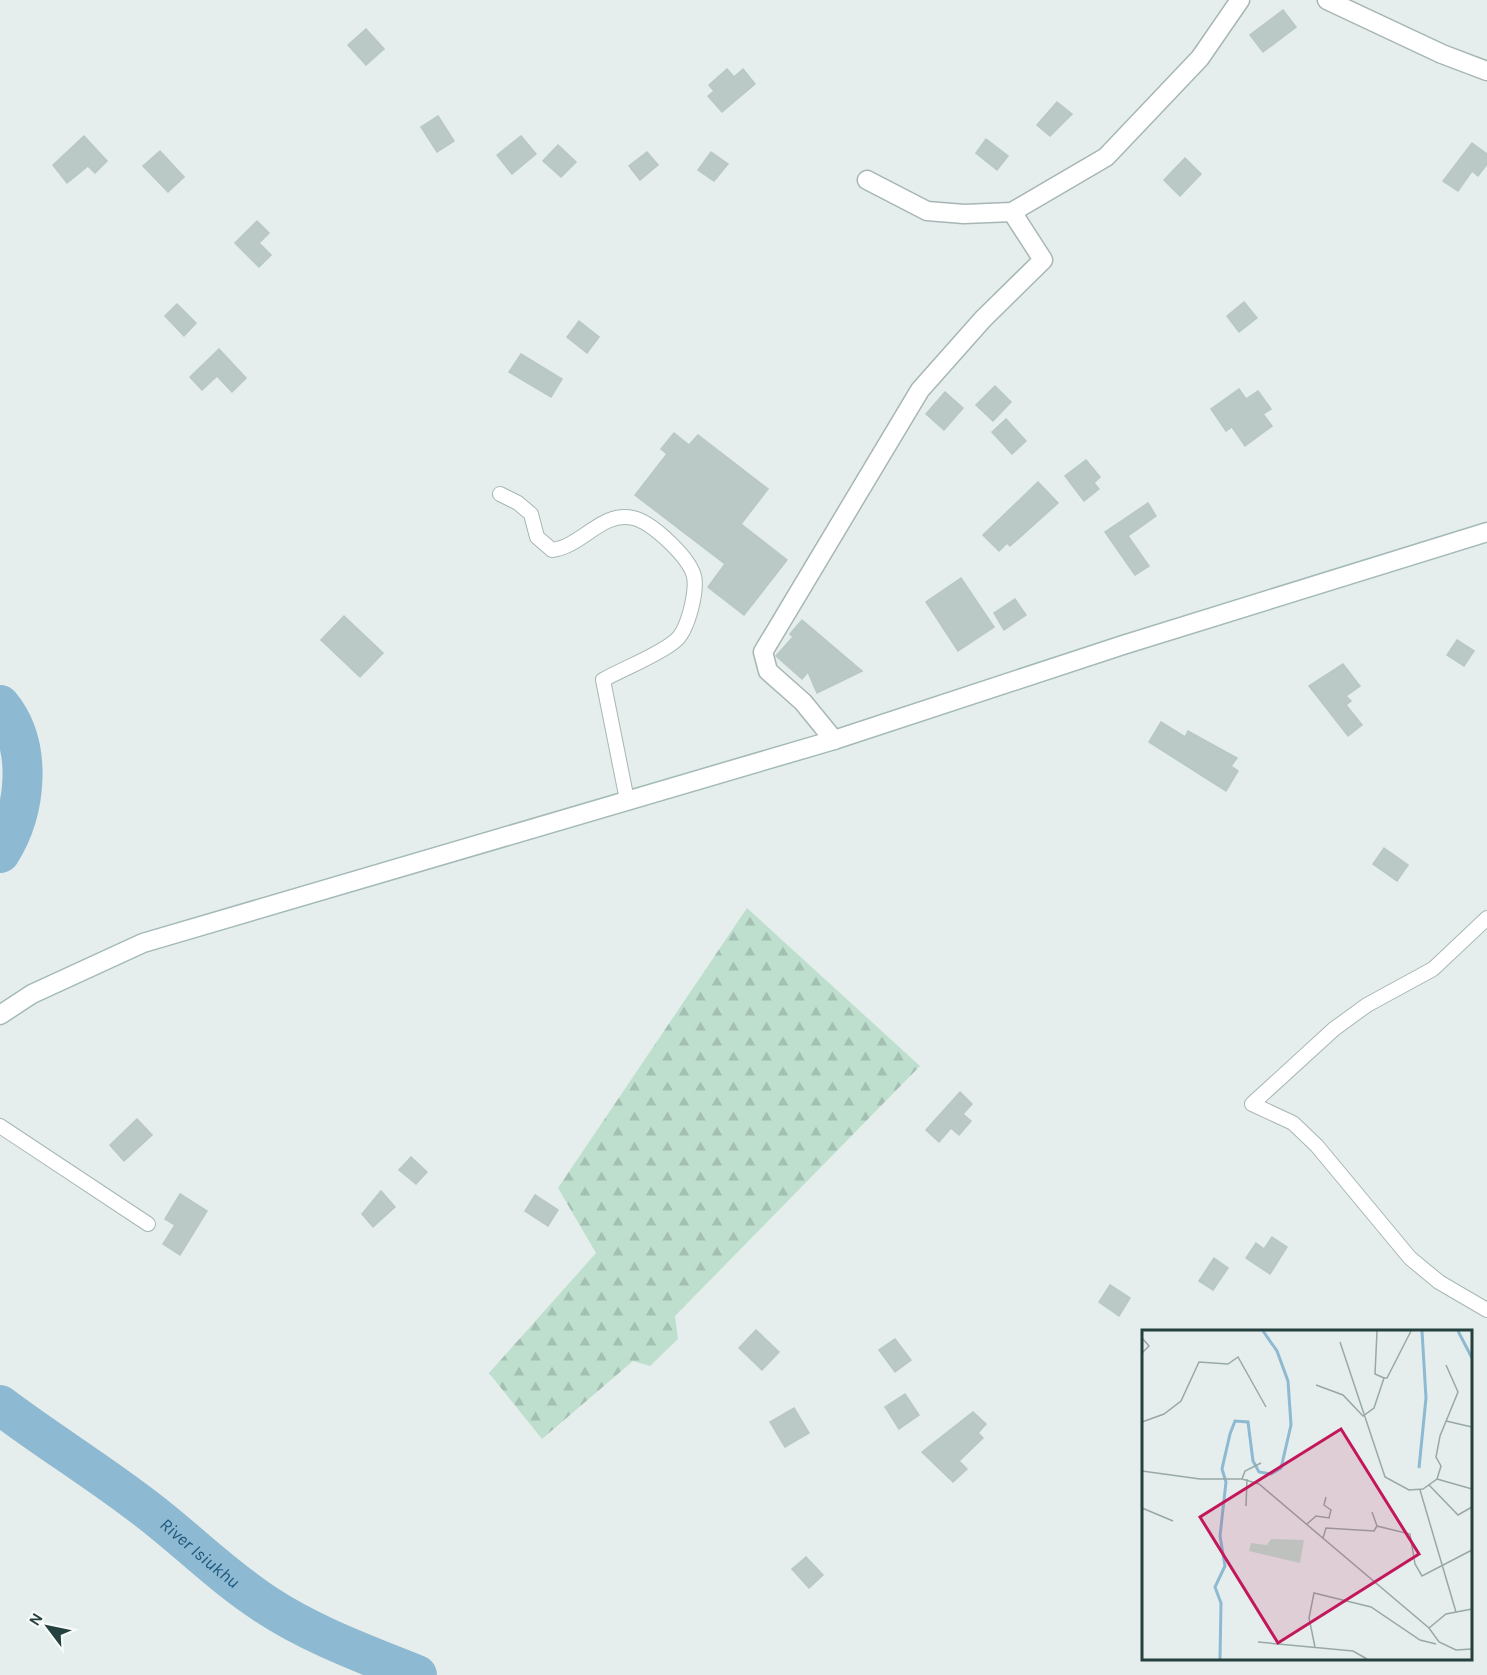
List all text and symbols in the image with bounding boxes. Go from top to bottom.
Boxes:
inset map [1142,1330,1472,1660]
water label: River Isiukhu [155,1513,244,1593]
north arrow [18,1597,78,1657]
text: N [25,1609,47,1629]

